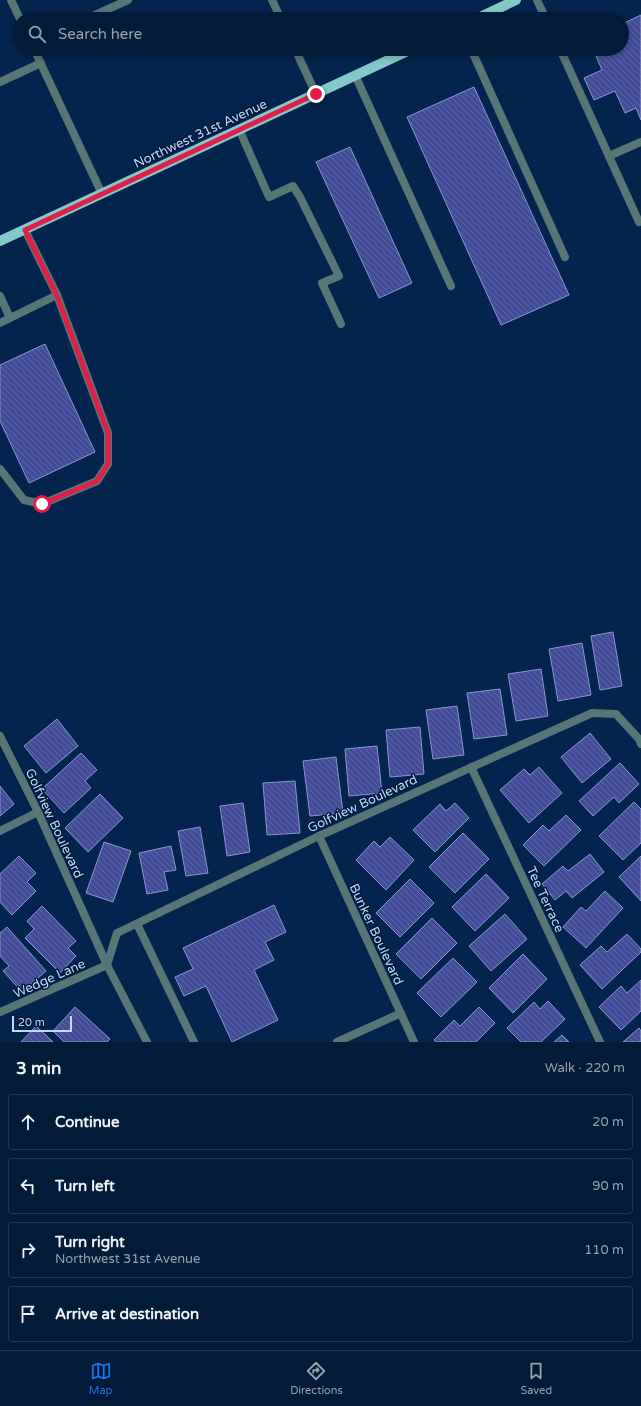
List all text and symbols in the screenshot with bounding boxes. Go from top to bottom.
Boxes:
search box [12,12,629,56]
icon: search [26,23,48,45]
text: Search here [58,25,142,43]
route end [307,85,325,103]
street label: Northwest 31st Avenue [131,96,270,172]
route start [33,495,51,513]
street label: Golfview Boulevard [22,766,87,881]
street label: Golfview Boulevard [305,771,420,836]
street label: Tee Terrace [523,864,567,935]
street label: Bunker Boulevard [346,881,407,988]
street label: Wedge Lane [11,956,88,1002]
scale bar [12,1014,72,1033]
text: 20 m [18,1016,45,1029]
text: 3 min [16,1058,61,1079]
text: Walk · 220 m [545,1060,625,1076]
icon: ahead [17,1111,39,1133]
text: Continue [55,1113,119,1131]
text: 20 m [592,1114,624,1130]
icon: left [17,1175,39,1197]
text: Turn left [55,1177,115,1195]
text: 90 m [592,1178,624,1194]
text: Turn right [55,1233,125,1251]
icon: right [17,1239,39,1261]
text: 110 m [584,1242,624,1258]
text: Northwest 31st Avenue [55,1251,200,1267]
icon: arrive [17,1303,39,1325]
text: Arrive at destination [55,1305,199,1323]
tab: Map [89,1360,113,1397]
tab: Directions [290,1360,343,1397]
tab: Saved [520,1360,552,1397]

